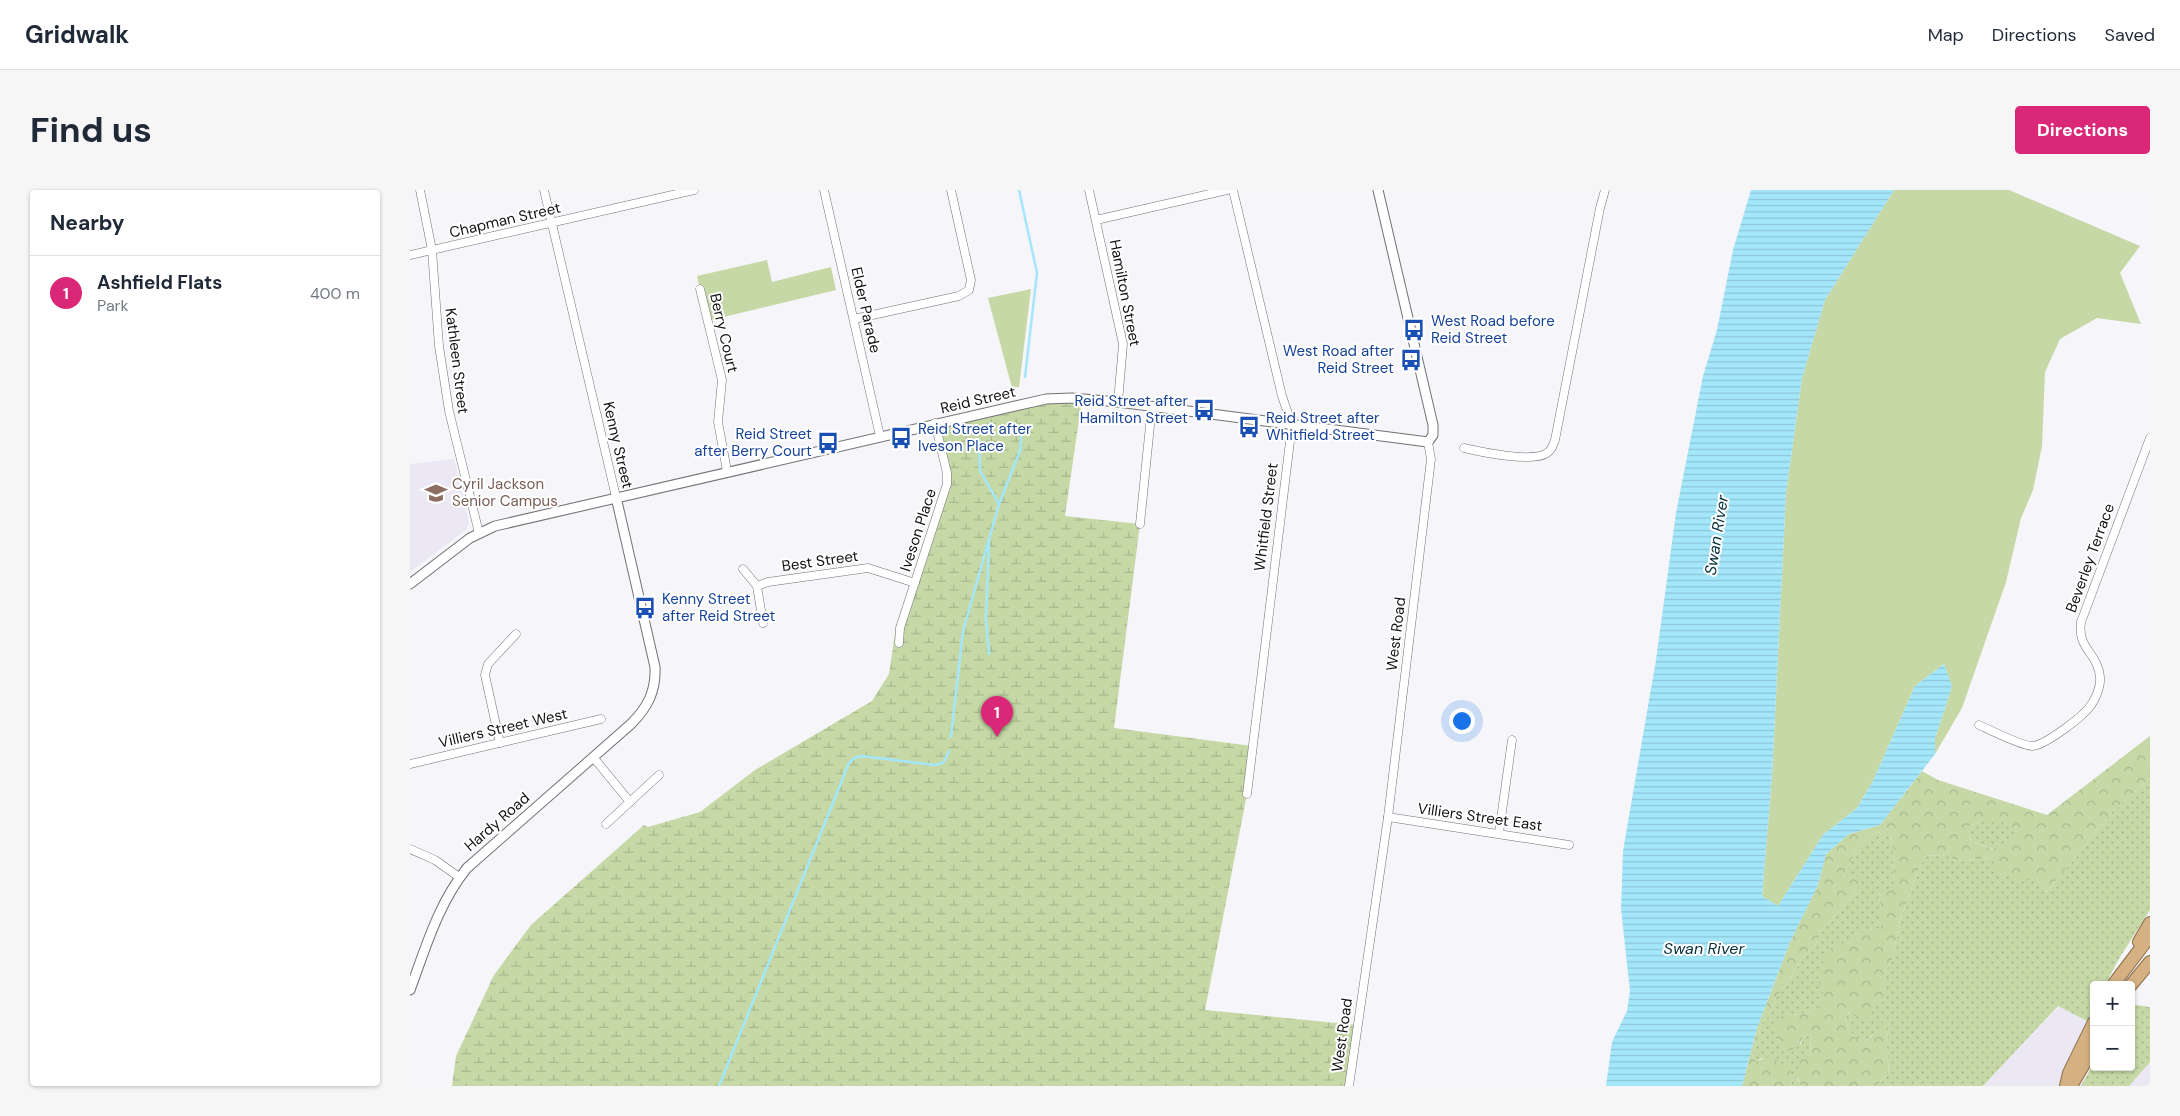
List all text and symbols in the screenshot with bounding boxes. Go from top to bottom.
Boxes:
text: Gridwalk [25,19,129,50]
text: Map [1928,23,1964,47]
text: Directions [1992,23,2077,47]
text: Saved [2105,23,2155,47]
button: Directions [2015,106,2150,154]
text: Find us [30,107,152,153]
street label: Chapman Street [447,197,563,243]
text: Nearby [50,209,124,237]
street label: Hamilton Street [1105,238,1145,348]
street label: Elder Parade [846,265,886,355]
text: Ashfield Flats [97,270,222,295]
text: 1 [63,283,69,304]
text: 400 m [310,283,360,304]
street label: Berry Court [705,291,743,375]
text: Park [97,295,129,316]
street label: Kathleen Street [441,307,473,415]
place label: West Road before Reid Street [1431,311,1555,348]
bus stop icon: West Road before Reid Street [1401,317,1427,343]
place label: West Road after Reid Street [1283,341,1394,378]
bus stop icon: West Road after Reid Street [1398,347,1424,373]
street label: Reid Street [938,382,1018,418]
place label: Reid Street after Hamilton Street [1075,391,1188,428]
bus stop icon: Reid Street after Hamilton Street [1191,397,1217,423]
street label: Kenny Street [598,400,638,491]
place label: Reid Street after Whitfield Street [1266,408,1380,445]
bus stop icon: Reid Street after Whitfield Street [1236,414,1262,440]
place label: Reid Street after Iveson Place [918,419,1032,456]
place label: Reid Street after Berry Court [694,424,812,461]
bus stop icon: Reid Street after Iveson Place [888,425,914,451]
bus stop icon: Reid Street after Berry Court [815,430,841,456]
street label: Whitfield Street [1249,462,1283,572]
place label: Cyril Jackson Senior Campus [452,474,558,511]
school or university icon: Cyril Jackson Senior Campus [423,480,449,506]
street label: Iveson Place [895,486,941,574]
water label: Swan River [1700,492,1733,577]
street label: Beverley Terrace [2061,501,2119,615]
street label: Best Street [780,546,860,576]
place label: Kenny Street after Reid Street [662,589,776,626]
bus stop icon: Kenny Street after Reid Street [632,595,658,621]
street label: West Road [1382,596,1410,672]
pin: 1 [981,696,1013,737]
street label: Villiers Street West [437,703,569,753]
your location [1449,708,1475,734]
street label: Hardy Road [460,788,534,856]
street label: Villiers Street East [1416,798,1544,836]
water label: Swan River [1664,938,1745,959]
map controls [2090,981,2135,1071]
button: + [2090,981,2135,1026]
street label: West Road [1327,997,1357,1073]
button: − [2090,1026,2135,1071]

